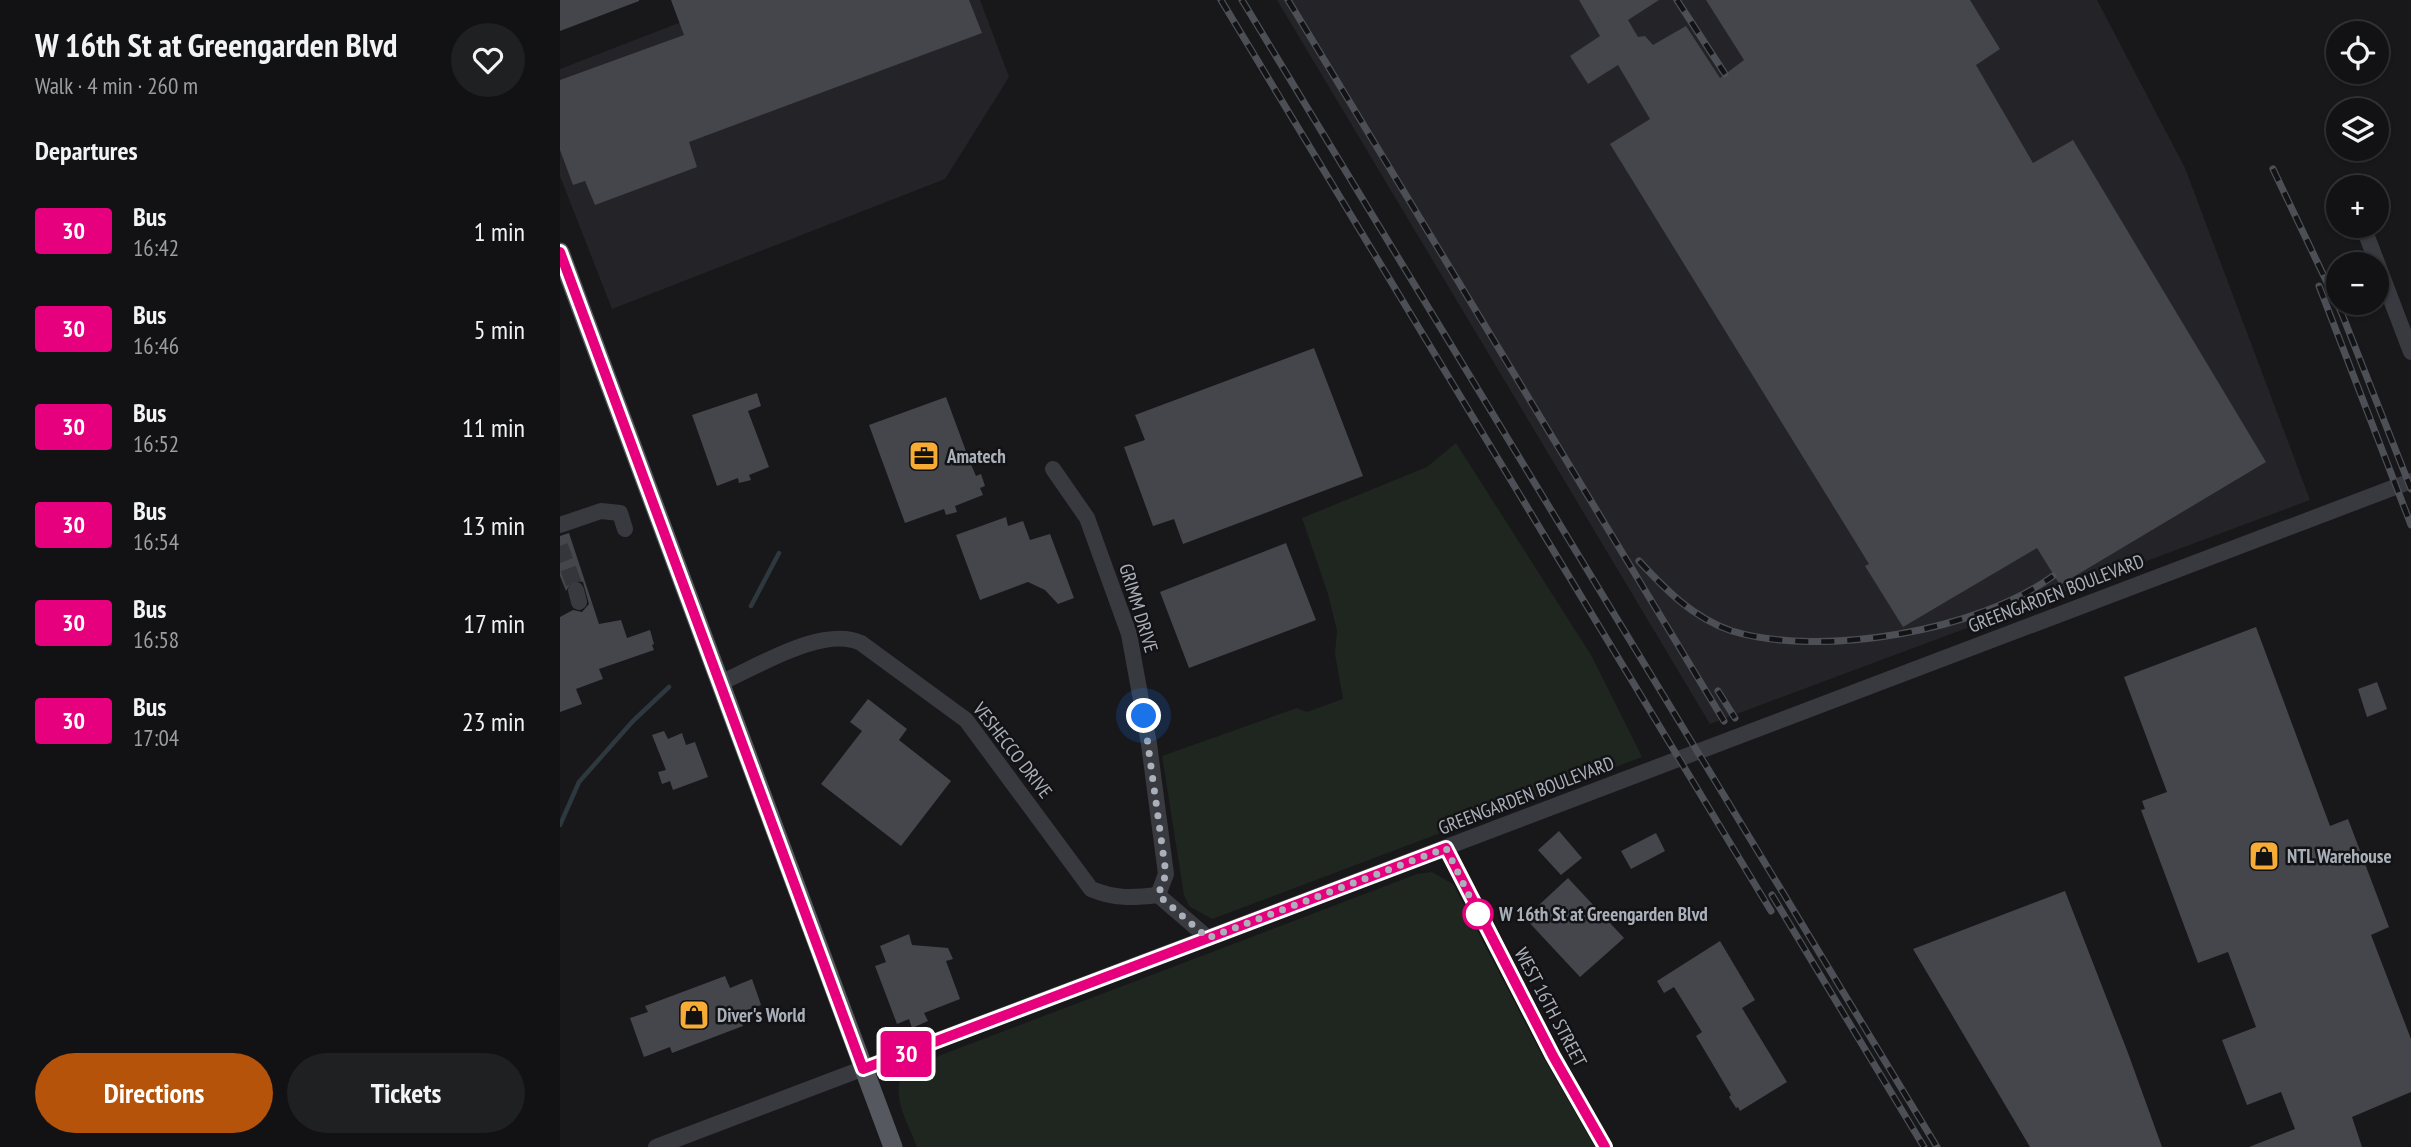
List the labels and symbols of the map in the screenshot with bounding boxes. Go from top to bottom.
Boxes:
office icon: Amatech [907,439,941,473]
place label: Amatech [946,444,1006,468]
street label: GREENGARDEN BOULEVARD [1965,548,2147,638]
street label: GRIMM DRIVE [1114,561,1164,655]
street label: VESHECCO DRIVE [968,697,1058,803]
your location [1126,698,1161,733]
street label: GREENGARDEN BOULEVARD [1435,750,1617,840]
shop icon: NTL Warehouse [2247,839,2281,873]
place label: NTL Warehouse [2287,844,2392,868]
marker: W 16th St at Greengarden Blvd [1463,899,1493,929]
place label: W 16th St at Greengarden Blvd [1498,902,1708,926]
street label: WEST 16TH STREET [1510,943,1593,1071]
shop icon: Diver's World [677,998,711,1032]
place label: Diver's World [717,1003,806,1027]
line badge: 30 [874,1031,938,1077]

